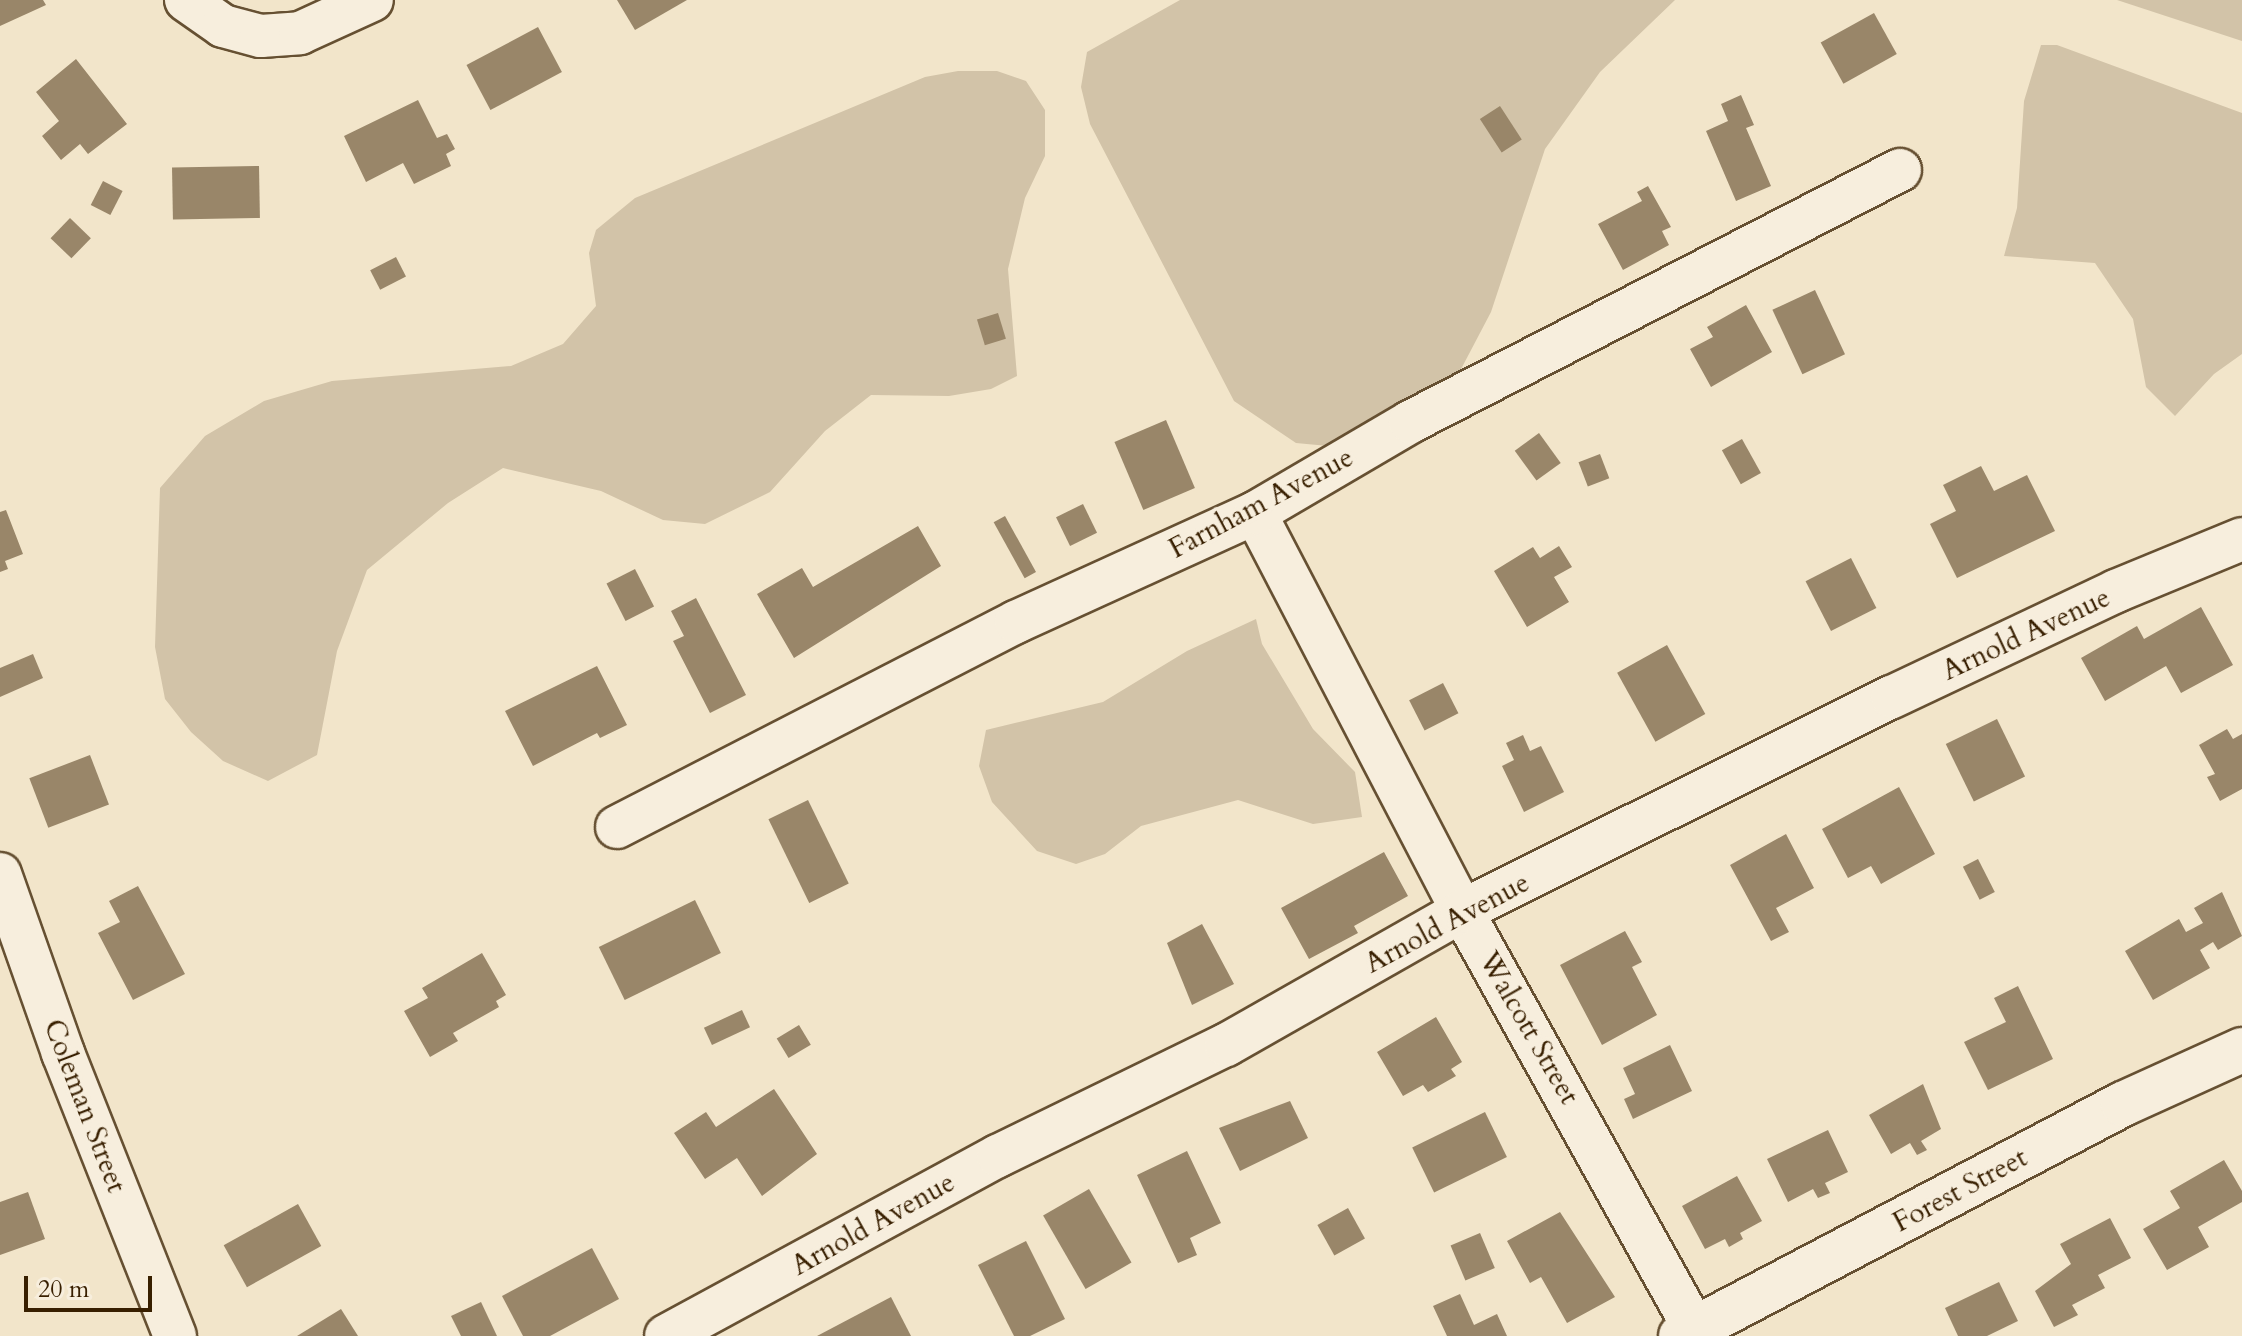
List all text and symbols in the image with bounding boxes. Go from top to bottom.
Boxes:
street label: Farnham Avenue [1163,440,1359,566]
street label: Arnold Avenue [1937,580,2115,688]
street label: Arnold Avenue [1359,866,1535,980]
street label: Walcott Street [1472,946,1586,1110]
street label: Coleman Street [37,1015,133,1197]
street label: Forest Street [1887,1141,2033,1239]
street label: Arnold Avenue [785,1165,961,1283]
scale bar [28,1260,156,1310]
text: 20 m [38,1273,89,1306]

